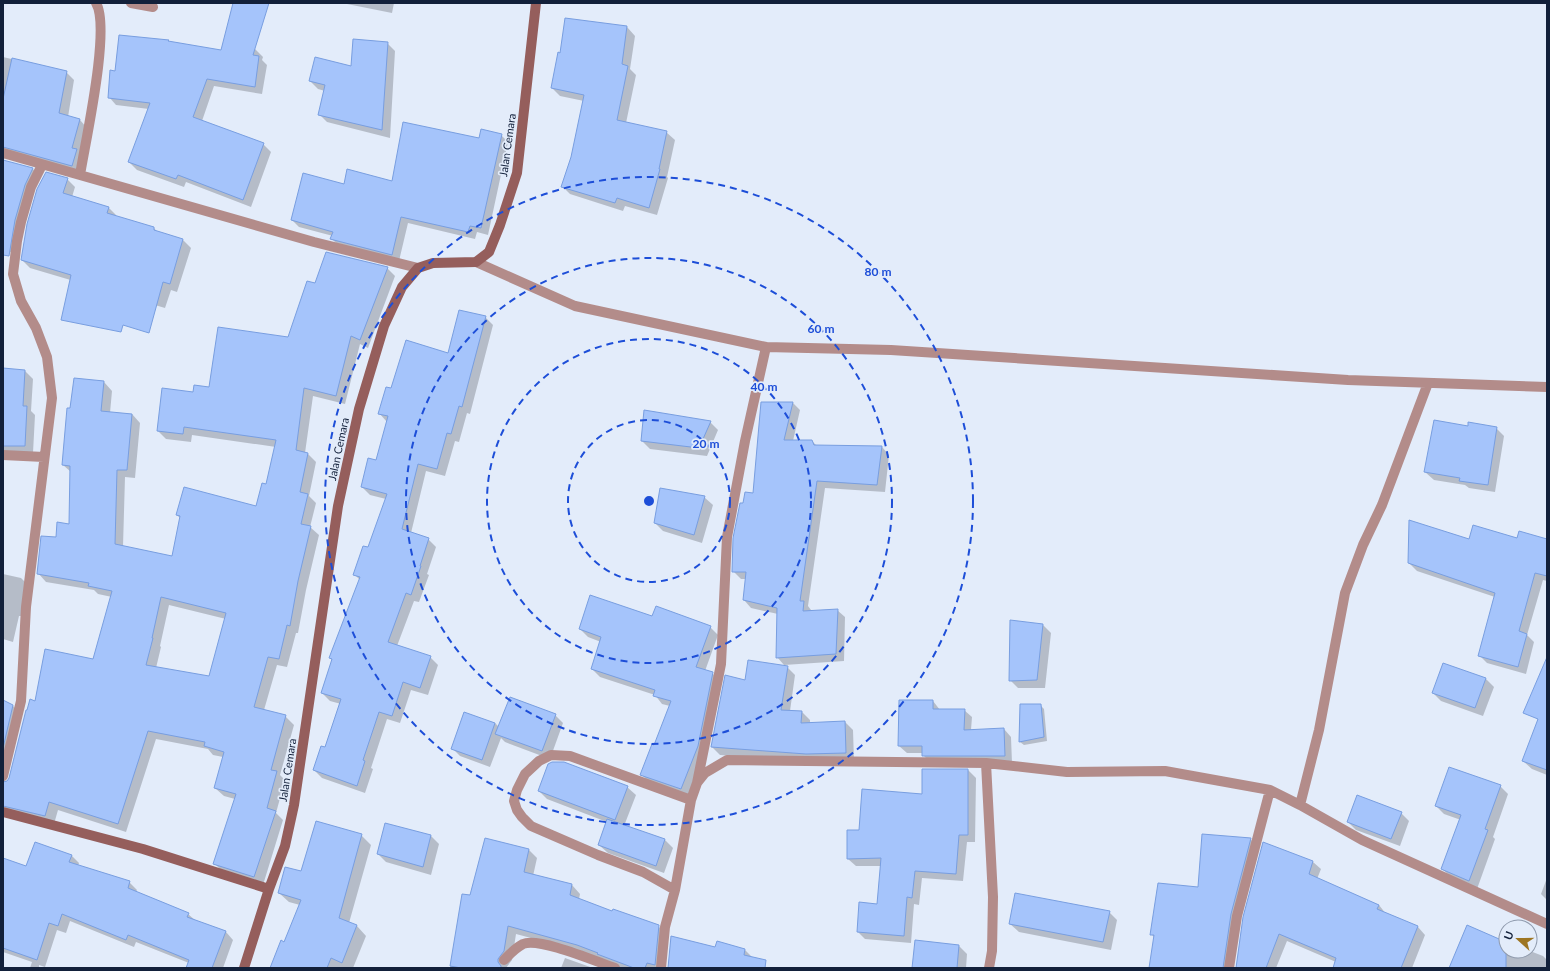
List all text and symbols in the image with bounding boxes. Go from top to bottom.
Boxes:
street label: Jalan Cemara [496,112,518,178]
text: 80 m [865,264,891,279]
text: 60 m [808,321,834,336]
text: 40 m [751,379,777,394]
street label: Jalan Cemara [325,416,351,482]
text: 20 m [693,436,719,451]
centre of rings [642,494,656,508]
street label: Jalan Cemara [276,737,298,803]
north arrow [1498,919,1538,959]
text: U [1501,929,1516,941]

